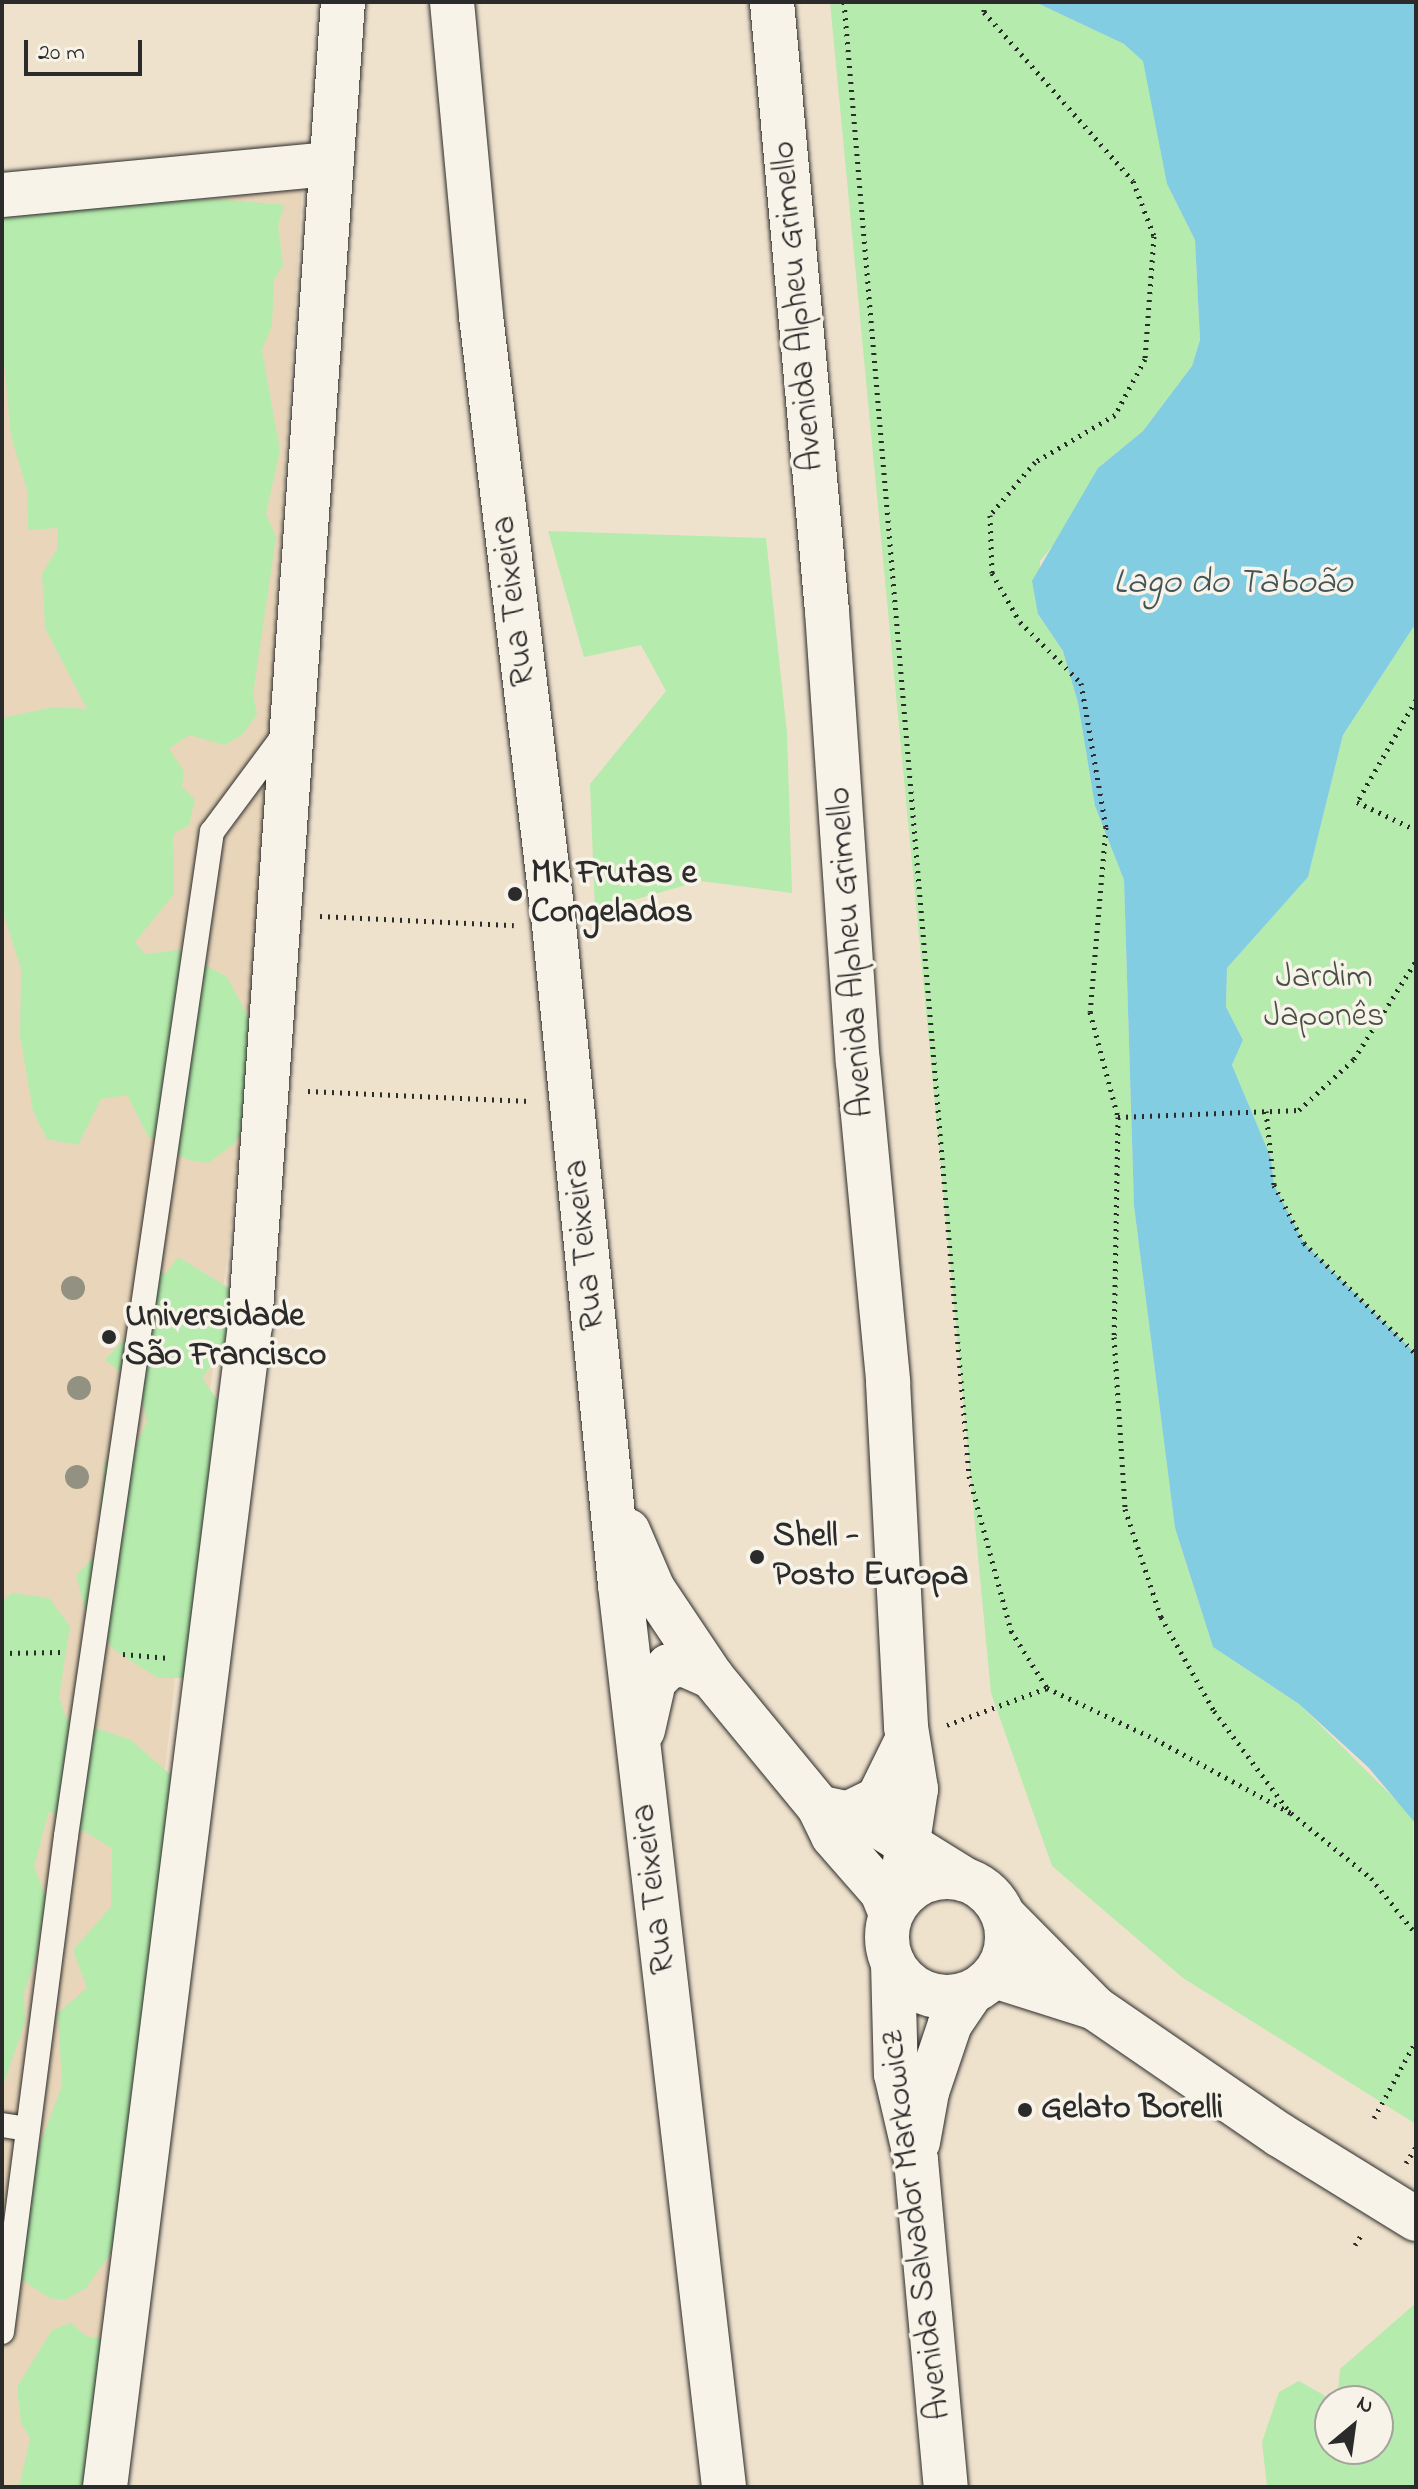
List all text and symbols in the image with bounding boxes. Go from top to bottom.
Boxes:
scale bar [28,24,146,74]
text: 20 m [38,36,85,71]
street label: Avenida Alpheu Grimello [764,139,834,473]
street label: Rua Teixeira [484,513,546,689]
water label: Lago do Taboão [1113,562,1353,606]
street label: Avenida Alpheu Grimello [820,785,884,1119]
place label: MK Frutas e Congelados [531,854,697,934]
marker: MK Frutas e Congelados [506,885,524,903]
park label: Jardim Japonês [1264,958,1384,1038]
street label: Rua Teixeira [557,1158,615,1332]
place label: Universidade São Francisco [125,1297,326,1376]
marker: Universidade São Francisco [100,1328,118,1346]
place label: Shell - Posto Europa [773,1517,968,1596]
marker: Shell - Posto Europa [748,1548,766,1566]
street label: Rua Teixeira [624,1801,686,1977]
street label: Avenida Salvador Markowicz [873,2028,961,2422]
place label: Gelato Borelli [1041,2090,1223,2130]
marker: Gelato Borelli [1016,2101,1034,2119]
north arrow [1314,2385,1394,2465]
text: N [1350,2388,1379,2423]

